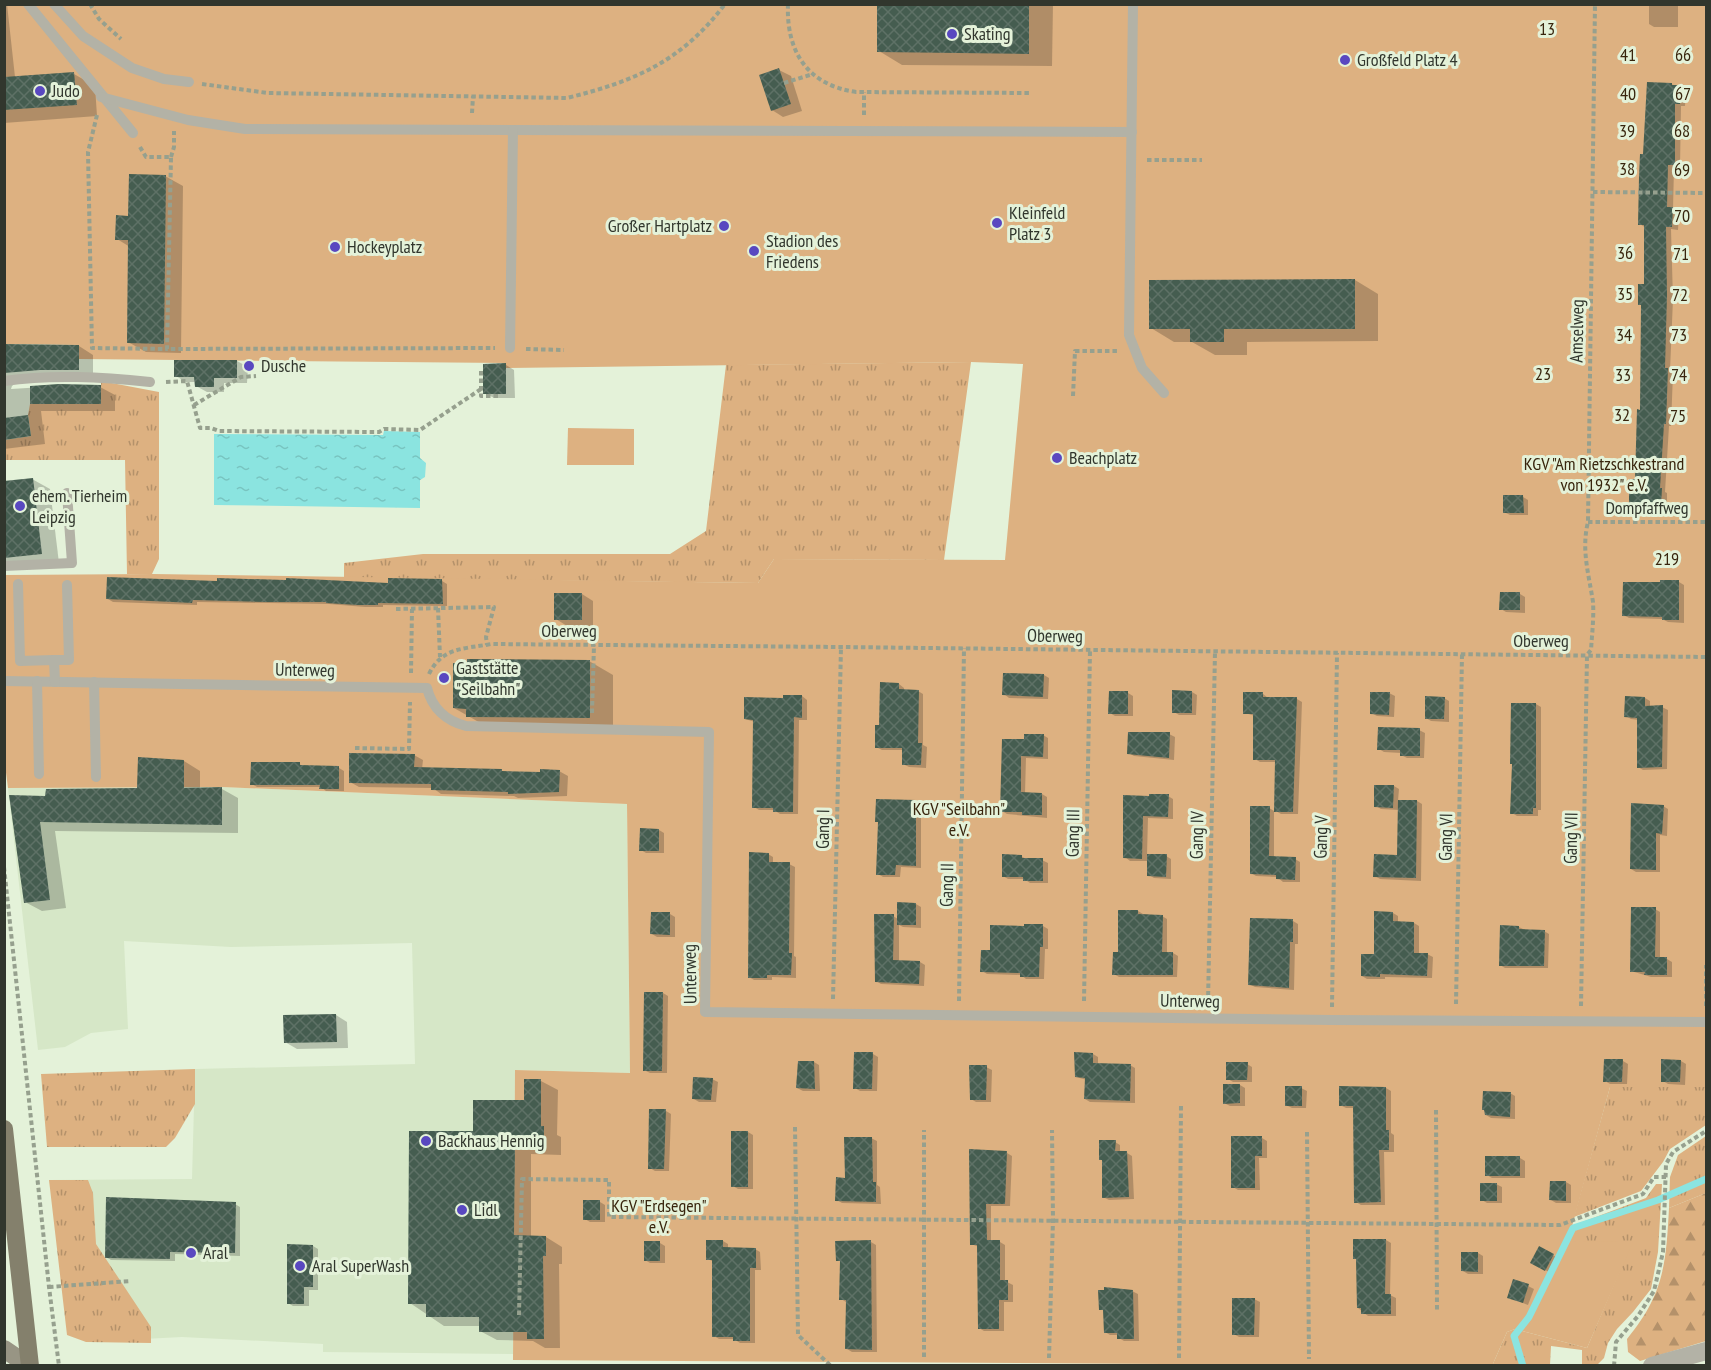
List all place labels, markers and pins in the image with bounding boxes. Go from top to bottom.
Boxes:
place label: Skating [964,22,1010,45]
marker: Skating [945,27,959,41]
place label: Großfeld Platz 4 [1357,48,1458,71]
marker: Großfeld Platz 4 [1338,53,1352,67]
place label: Judo [51,79,80,102]
marker: Judo [33,84,47,98]
place label: Kleinfeld Platz 3 [1009,201,1065,245]
place label: Großer Hartplatz [608,214,712,237]
marker: Kleinfeld Platz 3 [990,216,1004,230]
marker: Großer Hartplatz [717,219,731,233]
place label: Stadion des Friedens [766,229,838,273]
place label: Hockeyplatz [347,235,422,258]
marker: Hockeyplatz [328,240,342,254]
marker: Stadion des Friedens [747,244,761,258]
place label: Dusche [261,354,306,377]
marker: Dusche [242,359,256,373]
place label: Beachplatz [1069,446,1137,469]
marker: Beachplatz [1050,451,1064,465]
place label: ehem. Tierheim Leipzig [32,484,127,528]
marker: ehem. Tierheim Leipzig [13,499,27,513]
place label: Gaststätte "Seilbahn" [456,656,520,700]
marker: Gaststätte "Seilbahn" [437,671,451,685]
place label: Backhaus Hennig [438,1129,544,1152]
marker: Backhaus Hennig [419,1134,433,1148]
place label: Lidl [474,1198,498,1221]
marker: Lidl [455,1203,469,1217]
place label: Aral [203,1241,229,1264]
marker: Aral [184,1246,198,1260]
place label: Aral SuperWash [312,1254,409,1277]
marker: Aral SuperWash [293,1259,307,1273]

